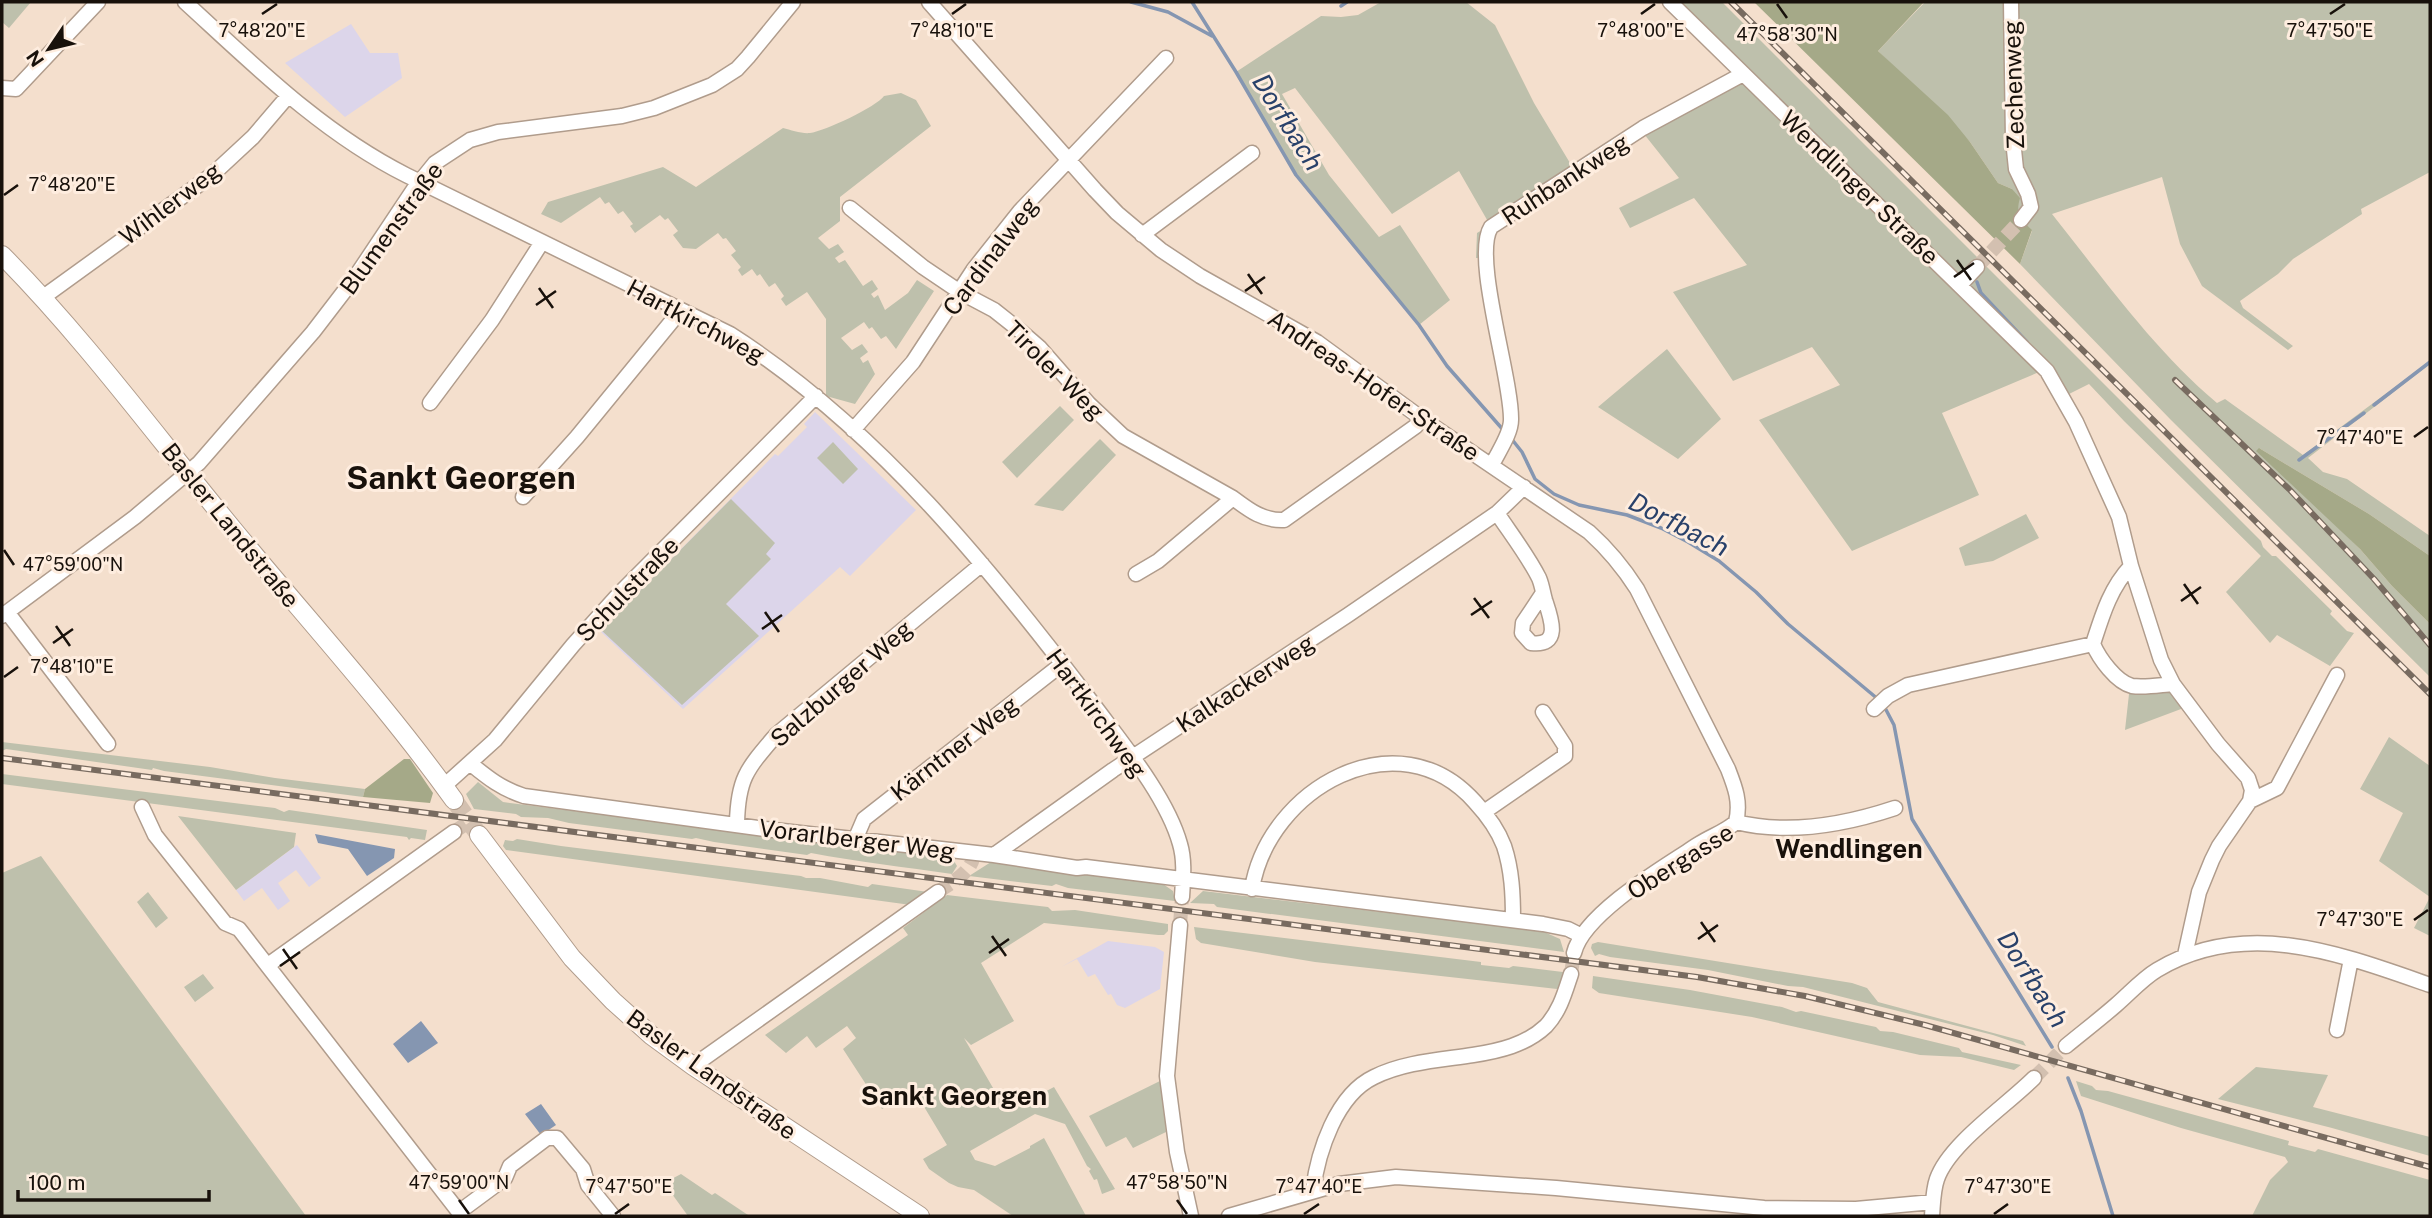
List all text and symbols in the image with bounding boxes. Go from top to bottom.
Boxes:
north arrow [14,14,84,84]
text: 7°48'20"E [218,20,306,41]
text: 7°48'10"E [910,20,994,41]
text: 7°48'00"E [1597,20,1685,41]
street label: Zechenweg [1997,20,2029,150]
text: 7°47'50"E [2286,20,2374,41]
text: 47°58'30"N [1736,24,1838,45]
text: N [22,46,48,71]
water label: Dorfbach [1246,68,1330,176]
street label: Wendlinger Straße [1775,104,1945,270]
street label: Ruhbankweg [1496,128,1634,230]
street label: Wihlerweg [114,156,226,250]
street label: Blumenstraße [334,157,448,299]
text: 7°48'20"E [28,174,116,195]
street label: Cardinalweg [937,192,1043,320]
street label: Hartkirchweg [622,273,770,369]
street label: Andreas-Hofer-Straße [1263,304,1485,466]
street label: Tiroler Weg [1000,315,1110,425]
text: 7°47'40"E [2317,427,2403,448]
street label: Basler Landstraße [156,437,306,613]
district label: Sankt Georgen [346,459,576,496]
water label: Dorfbach [1624,486,1734,562]
street label: Schulstraße [570,531,684,647]
text: 47°59'00"N [23,554,123,575]
street label: Salzburger Weg [764,614,918,752]
street label: Kalkackerweg [1171,628,1319,738]
street label: Hartkirchweg [1041,643,1153,783]
text: 7°48'10"E [30,656,114,677]
street label: Kärntner Weg [885,690,1023,806]
street label: Vorarlberger Weg [757,813,957,865]
street label: Obergasse [1622,817,1738,905]
district label: Wendlingen [1775,833,1923,864]
text: 7°47'30"E [2317,909,2403,930]
water label: Dorfbach [1991,925,2075,1033]
street label: Basler Landstraße [622,1003,802,1145]
district label: Sankt Georgen [861,1080,1047,1111]
scale bar [18,1158,208,1202]
text: 100 m [28,1170,85,1195]
text: 47°59'00"N [409,1172,509,1193]
text: 47°58'50"N [1126,1172,1228,1193]
text: 7°47'50"E [585,1176,673,1197]
text: 7°47'40"E [1276,1176,1362,1197]
text: 7°47'30"E [1965,1176,2051,1197]

